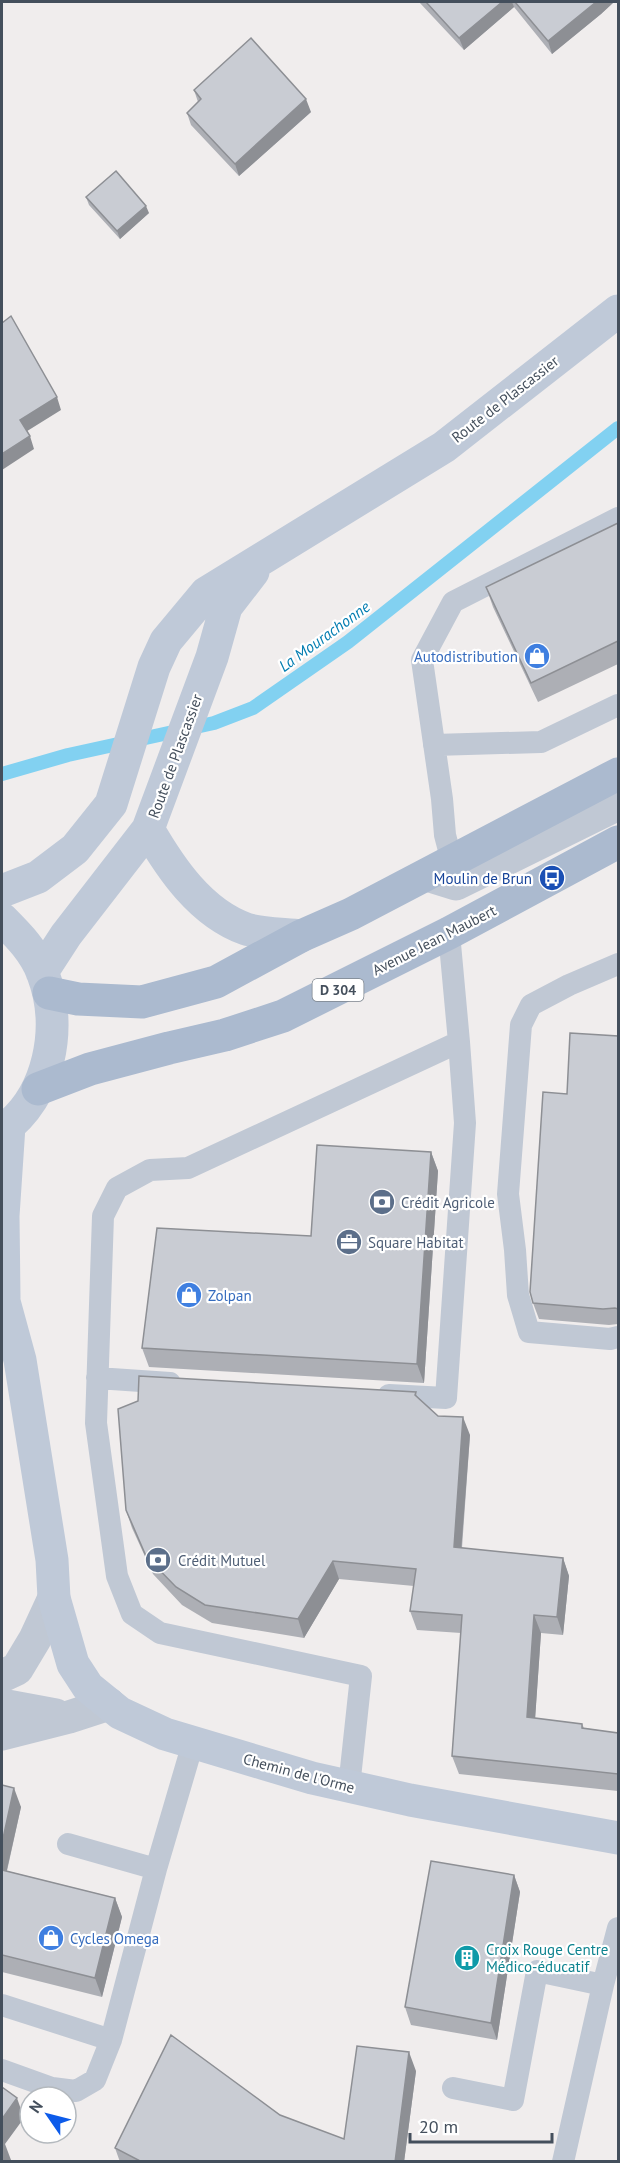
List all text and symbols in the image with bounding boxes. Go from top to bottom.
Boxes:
street label: Route de Plascassier [448,351,562,447]
water label: La Mourachonne [274,596,374,676]
shop icon: Autodistribution [522,641,552,671]
place label: Autodistribution [414,647,518,666]
street label: Route de Plascassier [144,691,206,821]
bus stop icon: Moulin de Brun [537,863,567,893]
place label: Moulin de Brun [434,869,532,888]
street label: Avenue Jean Maubert [369,901,499,979]
road number: D 304 [312,979,364,1001]
bank icon: Crédit Agricole [367,1187,397,1217]
place label: Crédit Agricole [401,1193,495,1212]
office icon: Square Habitat [334,1227,364,1257]
place label: Square Habitat [368,1233,464,1252]
shop icon: Zolpan [174,1280,204,1310]
place label: Zolpan [208,1286,252,1305]
bank icon: Crédit Mutuel [143,1545,173,1575]
place label: Crédit Mutuel [178,1551,266,1570]
street label: Chemin de l'Orme [241,1749,357,1797]
shop icon: Cycles Omega [36,1923,66,1953]
place label: Cycles Omega [70,1929,159,1948]
place label: Croix Rouge Centre Médico-éducatif [486,1940,608,1976]
building icon: Croix Rouge Centre Médico-éducatif [452,1943,482,1973]
north arrow [18,2085,78,2145]
text: N [25,2096,47,2116]
scale bar [410,2106,552,2144]
text: 20 m [419,2115,458,2138]

